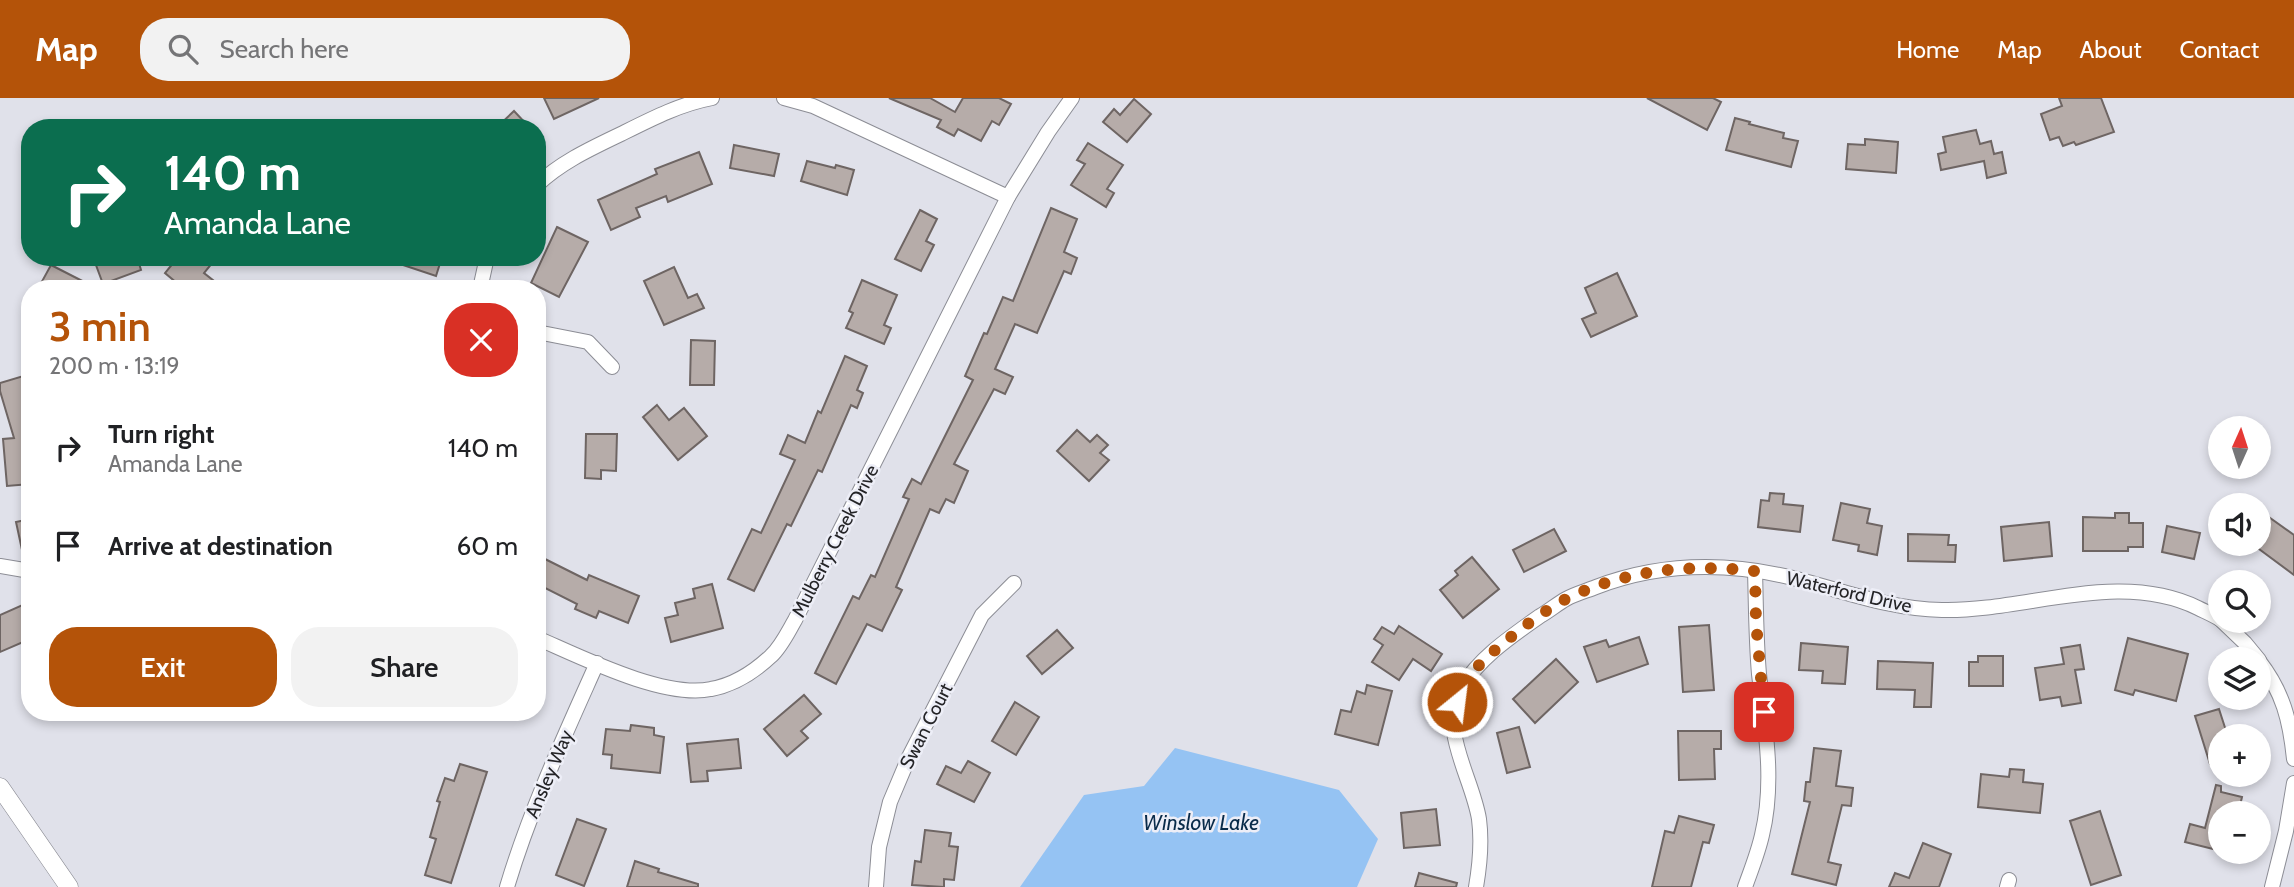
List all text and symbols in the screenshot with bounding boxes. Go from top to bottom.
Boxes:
search box [140,18,630,81]
text: Map [35,29,98,69]
icon: search [164,30,202,68]
text: Search here [220,33,349,65]
text: Home [1896,35,1959,64]
text: Map [1997,35,2042,64]
text: About [2080,35,2142,64]
text: Contact [2180,35,2259,64]
text: 140 m [164,143,301,202]
icon: right [49,147,140,238]
text: Amanda Lane [164,203,351,242]
text: 3 min [49,300,151,352]
button: close [444,303,518,377]
text: 200 m · 13:19 [49,352,180,380]
north arrow [2208,416,2272,480]
map controls [2208,416,2271,864]
text: Turn right [108,418,214,450]
icon: right [49,429,87,467]
text: 140 m [448,432,518,464]
text: Amanda Lane [108,450,242,478]
street label: Mulberry Creek Drive [787,461,883,621]
button: sound [2208,493,2271,556]
icon: arrive [49,527,87,565]
text: Arrive at destination [108,530,333,562]
text: 60 m [456,530,518,562]
street label: Waterford Drive [1784,566,1914,618]
button: search [2208,570,2271,633]
button: Exit [49,627,277,707]
button: Share [291,627,518,707]
button: layers [2208,647,2271,710]
position arrow [1420,665,1494,739]
street label: Swan Court [895,679,958,773]
pin [1734,682,1794,742]
icon: arrive [1745,693,1783,731]
button: + [2208,724,2271,787]
street label: Ansley Way [520,726,578,822]
button: − [2208,801,2271,864]
water label: Winslow Lake [1143,810,1259,835]

